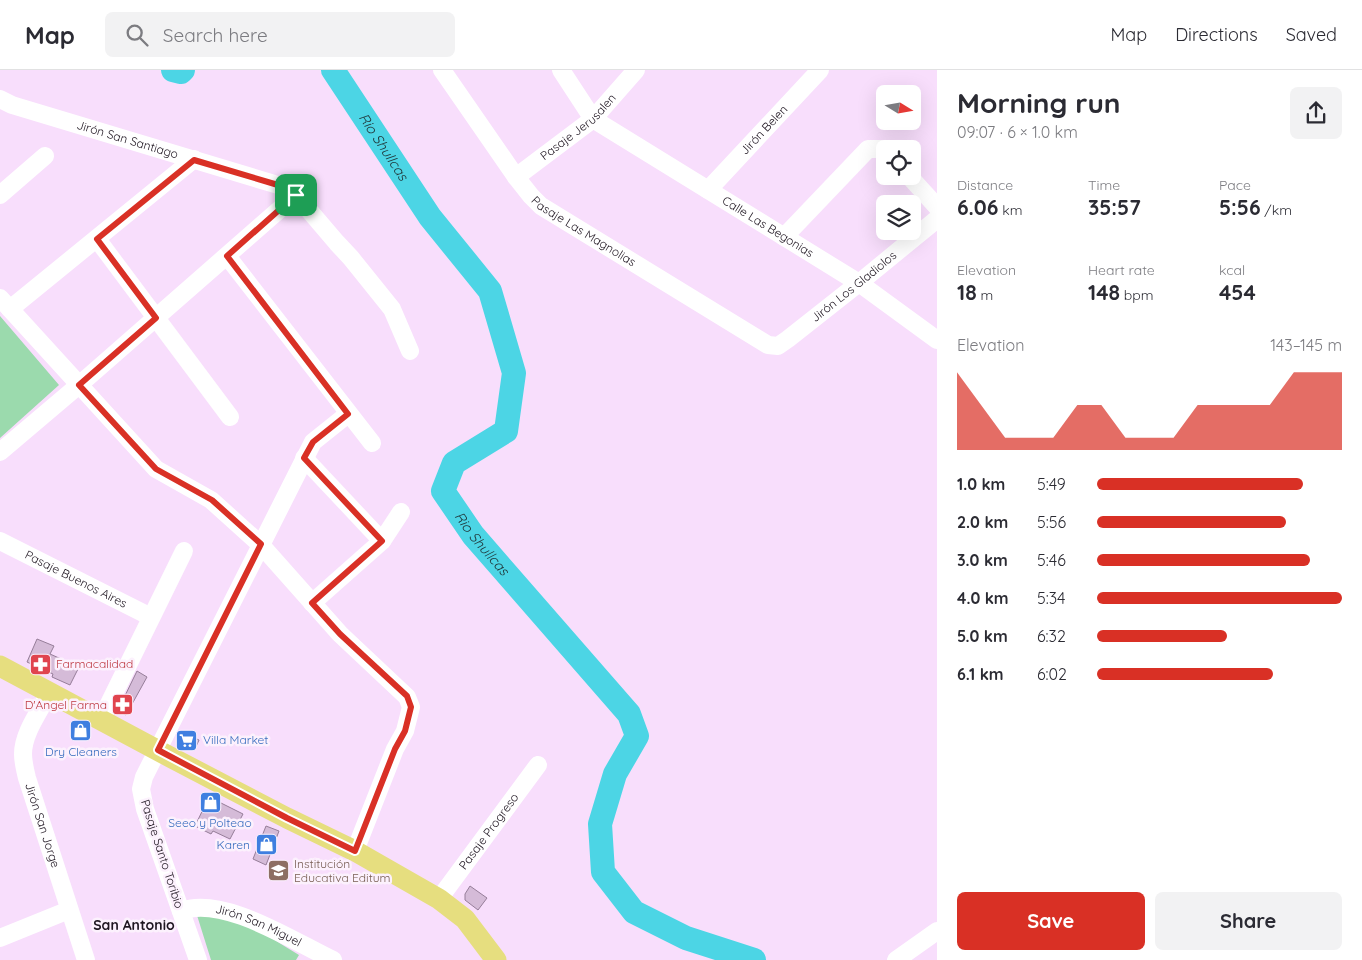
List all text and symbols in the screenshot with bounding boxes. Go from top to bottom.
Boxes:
search box [105,12,455,57]
text: Map [25,20,75,50]
icon: search [123,21,151,49]
text: Search here [163,23,268,47]
text: Map [1110,23,1147,46]
text: Directions [1175,23,1258,46]
text: Saved [1286,23,1337,46]
north arrow [876,85,921,130]
map controls [876,85,921,240]
text: Morning run [957,85,1121,120]
button: share [1290,87,1342,139]
street label: Pasaje Jerusalen [537,90,619,163]
street label: Jirón Belen [737,102,790,158]
water label: Rio Shullcas [355,110,413,185]
street label: Jirón San Santiago [75,117,180,162]
text: 09:07 · 6 × 1.0 km [957,122,1078,142]
button: locate [876,140,921,185]
pin [275,174,317,216]
text: Distance [957,176,1013,194]
text: Time [1088,176,1120,194]
text: Pace [1219,176,1251,194]
icon: arrive [282,181,310,209]
street label: Pasaje Las Magnolias [528,193,639,269]
street label: Calle Las Begonias [720,193,817,260]
text: 6.06 [957,194,998,220]
text: 35:57 [1088,194,1141,220]
text: 5:56 [1219,194,1261,220]
button: layers [876,195,921,240]
text: km [998,201,1022,219]
text: /km [1261,201,1292,219]
street label: Jirón Los Gladiolos [808,247,899,325]
text: Elevation [957,261,1016,279]
text: Heart rate [1088,261,1155,279]
text: kcal [1219,261,1245,279]
text: 18 [957,279,977,305]
text: 148 [1088,279,1120,305]
text: 454 [1219,279,1256,305]
text: m [977,286,993,304]
text: bpm [1120,286,1154,304]
text: Elevation [957,335,1024,355]
text: 143–145 m [1270,335,1342,355]
text: 1.0 km [957,474,1005,494]
text: 5:49 [1037,474,1066,494]
water label: Rio Shullcas [451,508,514,580]
text: 2.0 km [957,512,1008,532]
text: 5:56 [1037,512,1066,532]
street label: Pasaje Buenos Aires [23,547,130,611]
text: 3.0 km [957,550,1008,570]
text: 5:46 [1037,550,1066,570]
text: 4.0 km [957,588,1009,608]
text: 5:34 [1037,588,1066,608]
text: 5.0 km [957,626,1008,646]
text: 6:32 [1037,626,1066,646]
pharmacy icon: Farmacalidad [28,652,52,676]
place label: Farmacalidad [56,656,133,671]
text: 6.1 km [957,664,1004,684]
text: 6:02 [1037,664,1067,684]
pharmacy icon: D'Angel Farma [111,693,135,717]
place label: D'Angel Farma [25,697,107,712]
shop icon: Dry Cleaners [69,719,93,743]
supermarket icon: Villa Market [175,728,199,752]
place label: Villa Market [203,732,268,747]
place label: Dry Cleaners [45,744,117,759]
street label: Jirón San Jorge [22,781,64,870]
shop icon: Seeo y Polteao [198,790,222,814]
street label: Pasaje Progreso [455,790,522,872]
street label: Pasaje Santo Toribio [138,798,187,910]
place label: Seeo y Polteao [168,815,252,830]
shop icon: Karen [254,833,278,857]
place label: Karen [217,837,250,852]
place label: Institución Educativa Editum [294,856,391,885]
school or university icon: Institución Educativa Editum [266,859,290,883]
button: Save [957,892,1145,950]
button: Share [1155,892,1342,950]
street label: Jirón San Miguel [214,901,304,950]
district label: San Antonio [93,916,175,934]

